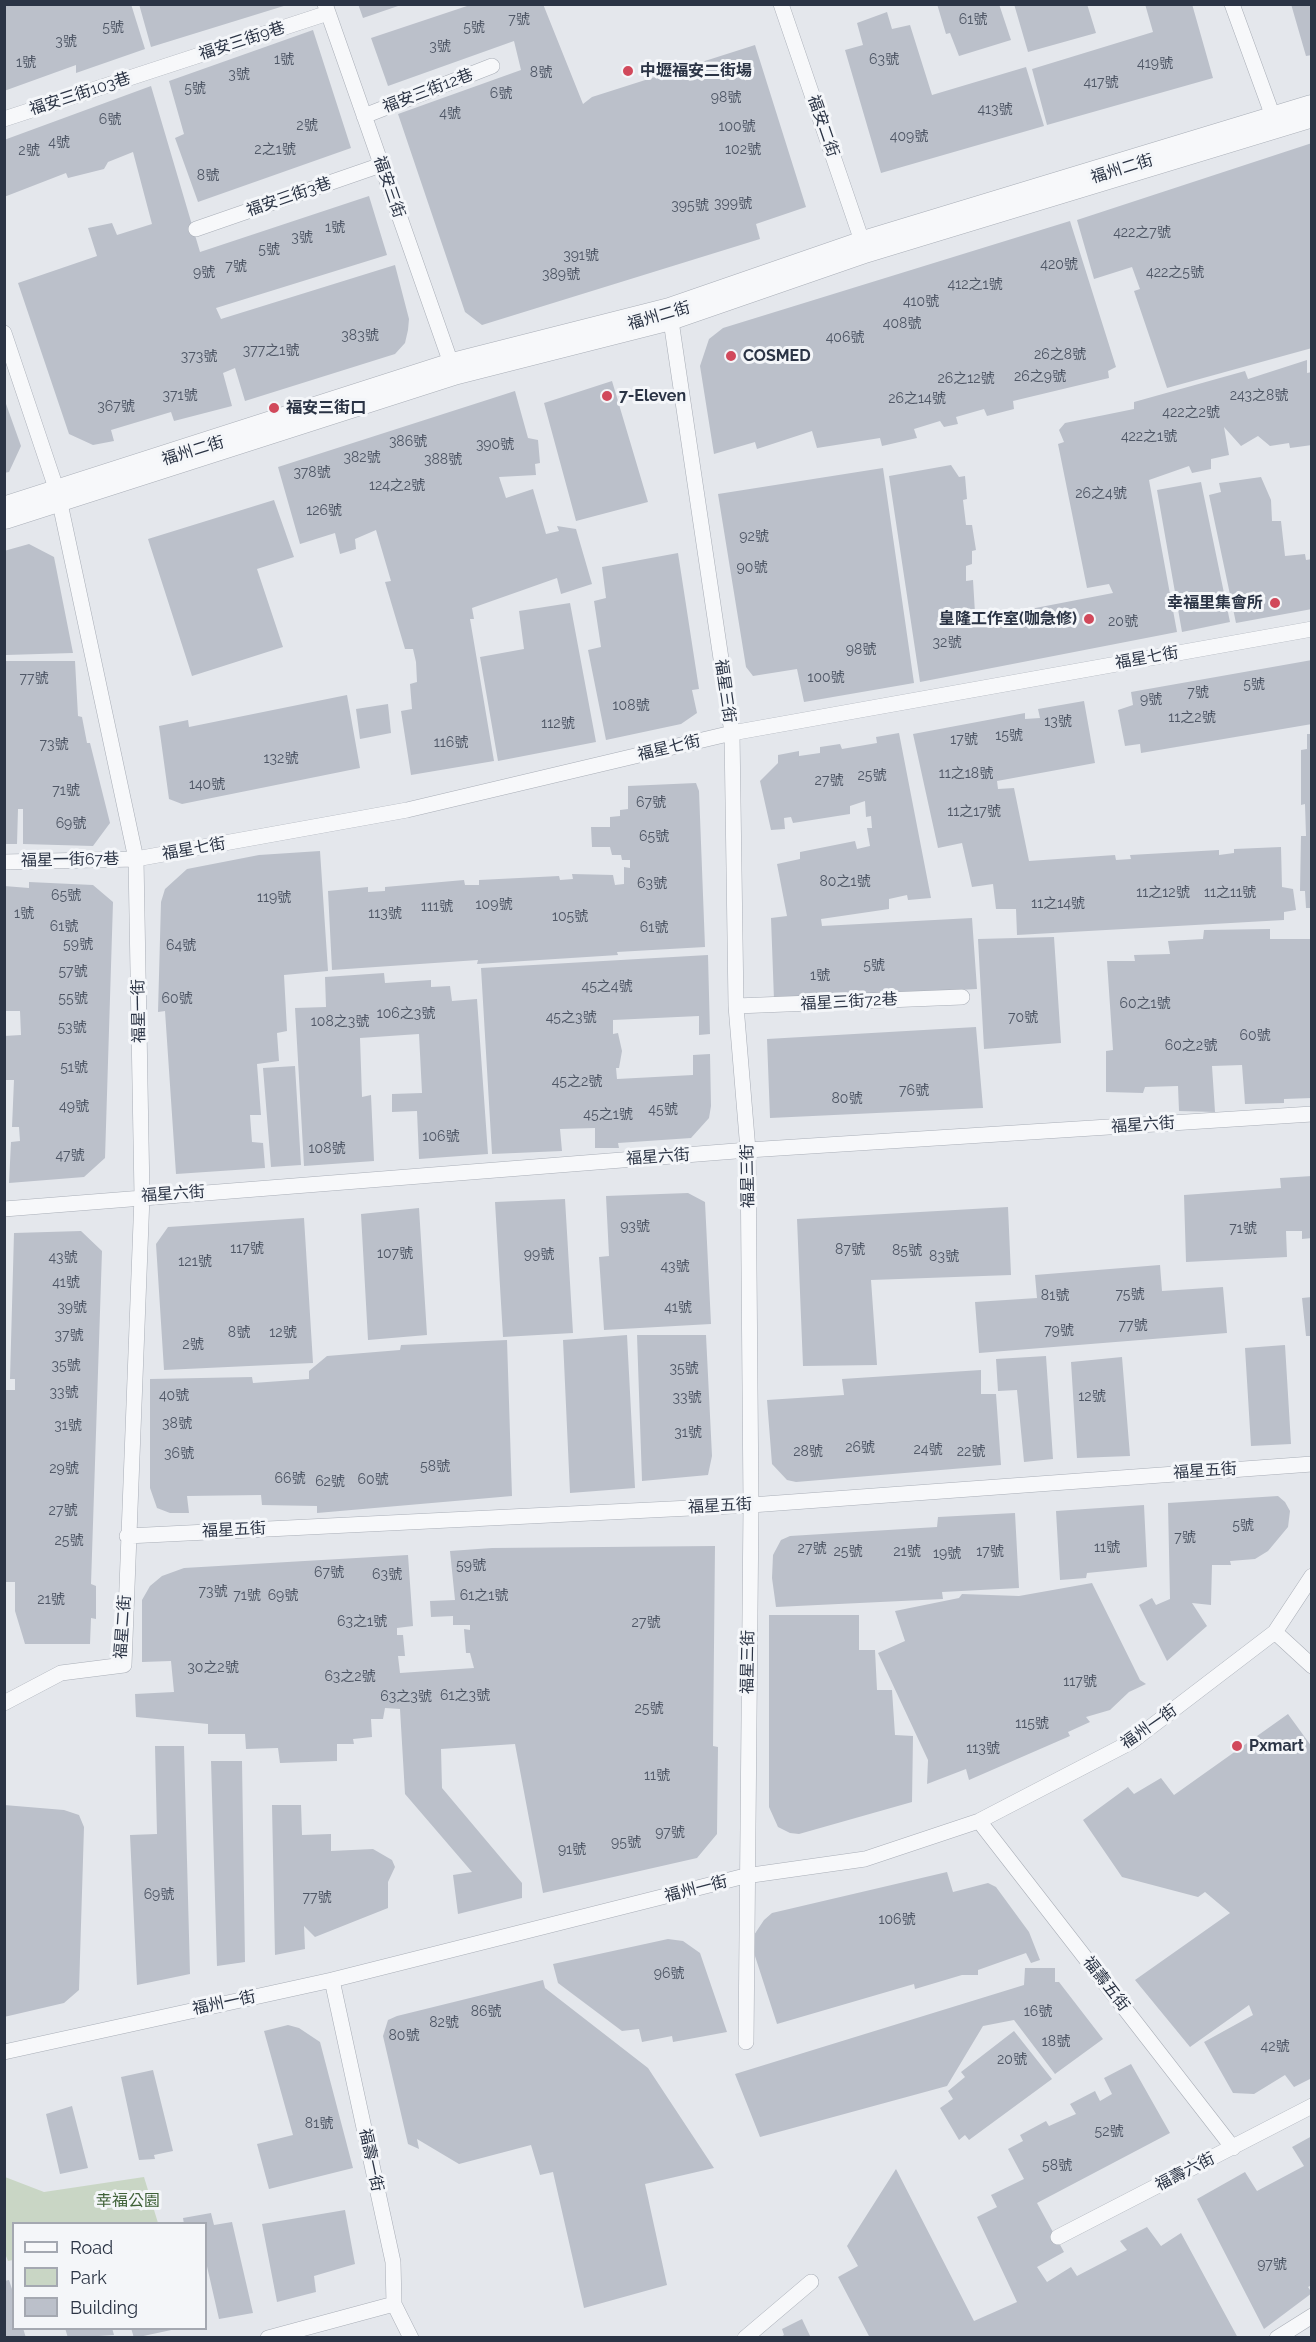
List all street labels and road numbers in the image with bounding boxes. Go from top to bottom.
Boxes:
street label: 福安三街9巷 [197,18,287,64]
street label: 福安三街12巷 [380,65,476,117]
street label: 福安三街103巷 [27,69,133,119]
street label: 福安二街 [804,93,842,159]
street label: 福州二街 [1089,150,1155,188]
street label: 福安三街 [370,154,408,220]
street label: 福安三街3巷 [244,174,334,220]
street label: 福州二街 [626,298,692,334]
street label: 福州二街 [160,432,226,470]
street label: 福星七街 [1114,643,1180,673]
street label: 福星三街 [711,658,739,724]
street label: 福星七街 [636,731,702,765]
street label: 福星七街 [161,834,227,864]
street label: 福星一街67巷 [21,850,119,870]
street label: 福星一街 [129,979,149,1043]
street label: 福星三街72巷 [800,990,898,1014]
street label: 福星六街 [1110,1113,1176,1137]
street label: 福星三街 [738,1144,758,1208]
street label: 福星六街 [625,1145,691,1169]
street label: 福星六街 [140,1182,206,1206]
street label: 福星五街 [1172,1459,1238,1483]
street label: 福星五街 [688,1495,752,1517]
street label: 福星五街 [202,1519,266,1541]
street label: 福星二街 [111,1594,135,1660]
street label: 福星三街 [738,1630,758,1694]
street label: 福州一街 [1117,1701,1181,1753]
street label: 福州一街 [663,1872,729,1906]
street label: 福壽五街 [1079,1953,1133,2015]
street label: 福州一街 [191,1987,257,2019]
street label: 福壽一街 [355,2127,387,2193]
street label: 福壽六街 [1152,2149,1218,2195]

